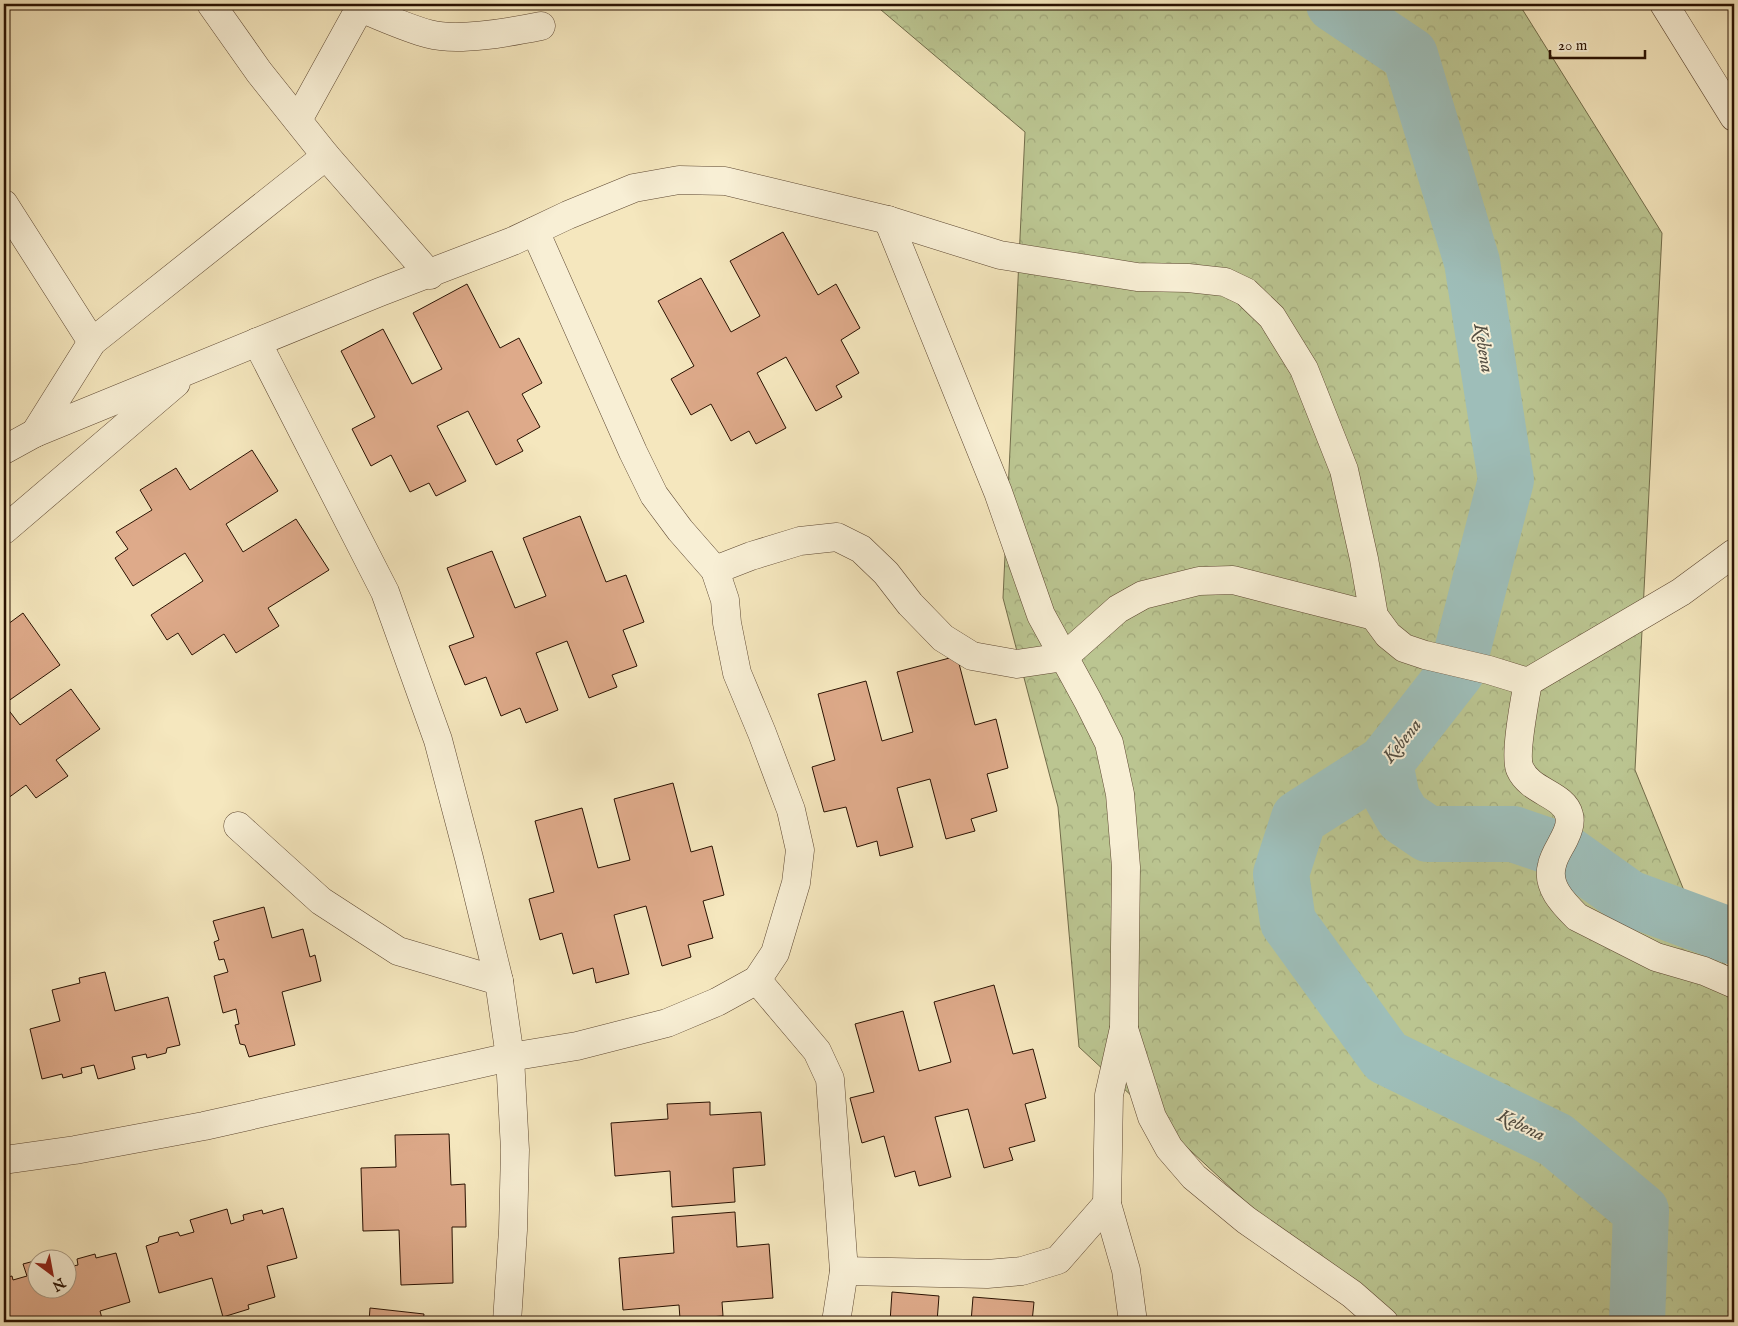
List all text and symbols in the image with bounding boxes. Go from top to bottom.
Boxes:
scale bar [1550,28,1646,60]
text: 20 m [1558,36,1588,55]
water label: Kebena [1467,321,1499,375]
water label: Kebena [1377,714,1428,769]
water label: Kebena [1493,1104,1549,1148]
north arrow [28,1248,78,1298]
text: N [48,1273,69,1295]

